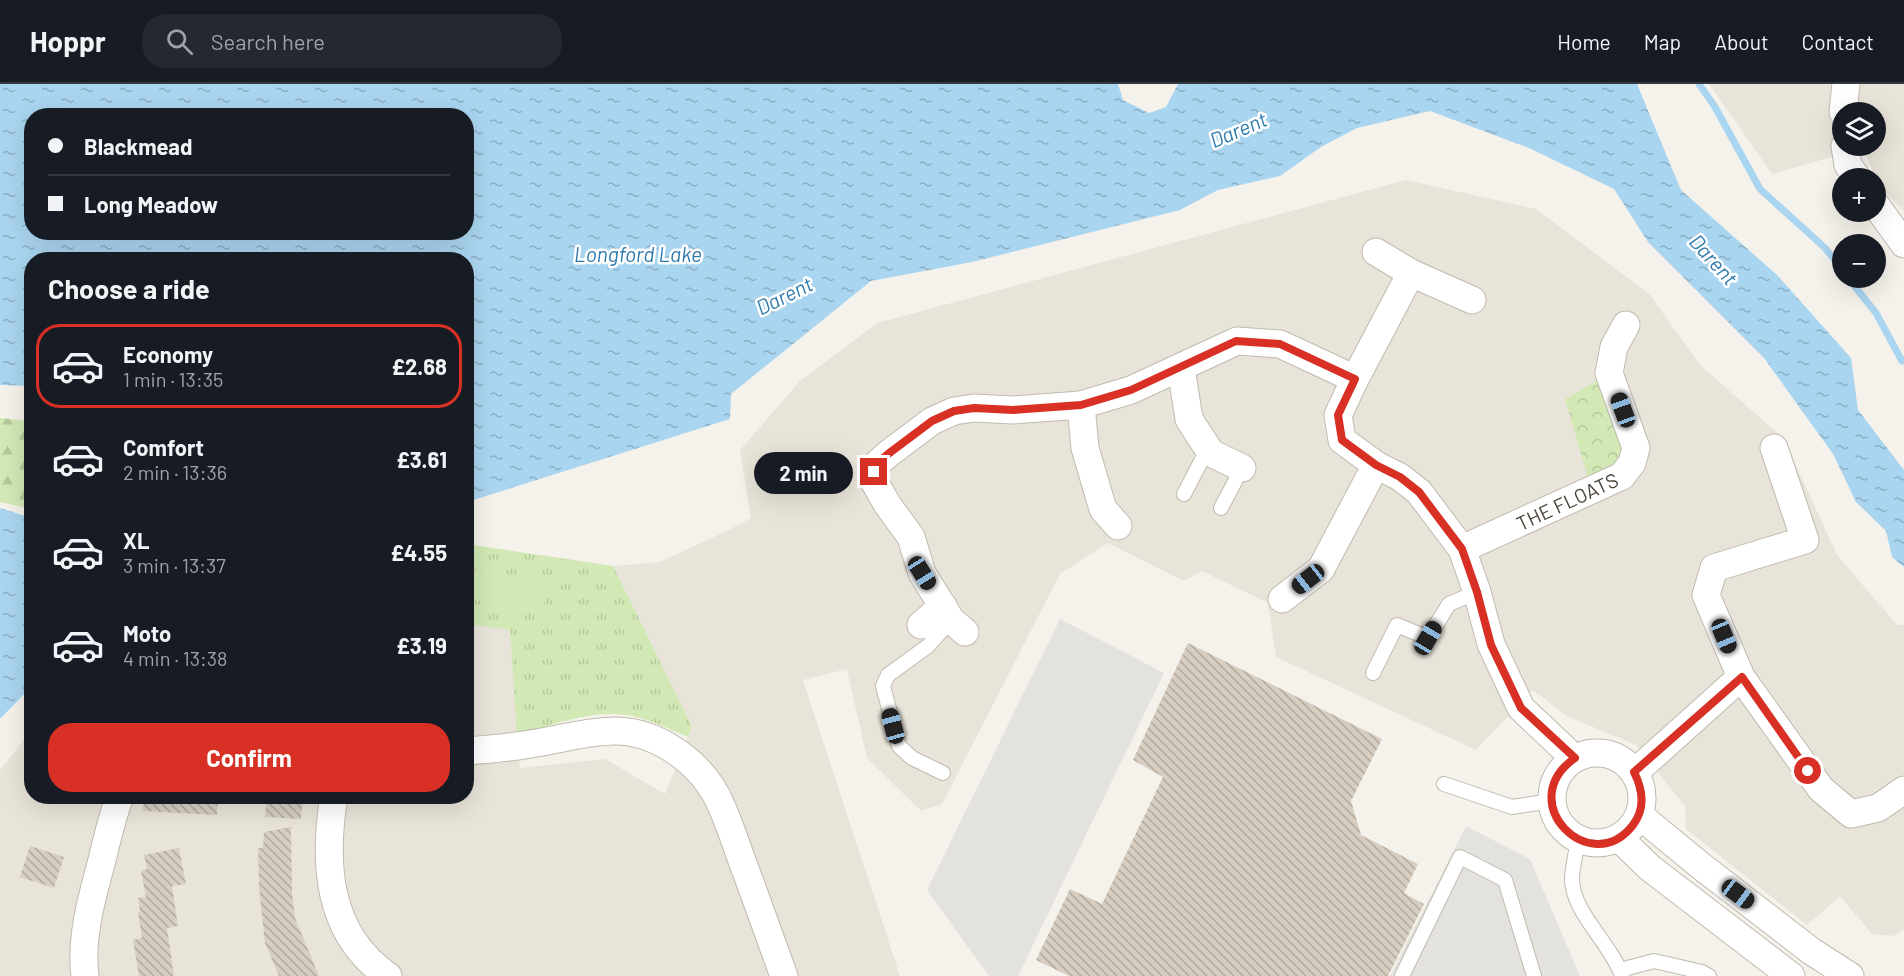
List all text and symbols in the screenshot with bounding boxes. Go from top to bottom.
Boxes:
search box [142,14,562,68]
text: Hoppr [30,24,106,58]
icon: search [163,25,196,58]
text: Search here [211,28,325,54]
text: Home [1557,29,1611,54]
text: Map [1644,29,1681,54]
text: About [1714,29,1769,54]
text: Contact [1802,29,1874,54]
map controls [1832,102,1886,288]
button: layers [1832,102,1886,156]
water label: Darent [1206,106,1271,152]
text: Blackmead [84,133,192,159]
button: + [1832,168,1886,222]
text: Long Meadow [84,191,218,217]
water label: Darent [1685,228,1744,290]
button: − [1832,234,1886,288]
water label: Longford Lake [574,241,702,266]
water label: Darent [752,270,817,319]
text: Choose a ride [48,272,210,304]
icon: car [51,339,105,393]
text: Economy [123,341,213,367]
text: £2.68 [392,353,447,379]
text: 1 min · 13:35 [123,367,223,391]
car [1608,390,1638,430]
icon: car [51,432,105,486]
text: Comfort [123,434,204,460]
text: £3.61 [396,446,447,472]
callout: 2 min [754,451,853,493]
route end [860,458,887,485]
text: 2 min · 13:36 [123,460,227,484]
text: 2 min [780,461,827,485]
street label: THE FLOATS [1512,467,1622,535]
icon: car [51,525,105,579]
text: XL [123,527,149,553]
text: £4.55 [391,539,447,565]
text: 3 min · 13:37 [123,553,226,577]
car [905,553,939,593]
car [1288,561,1328,597]
car [1709,616,1739,656]
icon: car [51,618,105,672]
car [1411,618,1445,658]
text: Moto [123,620,171,646]
text: £3.19 [396,632,447,658]
text: 4 min · 13:38 [123,646,227,670]
car [880,706,906,746]
button: Confirm [48,723,450,792]
route start [1794,757,1821,784]
car [1718,876,1758,912]

